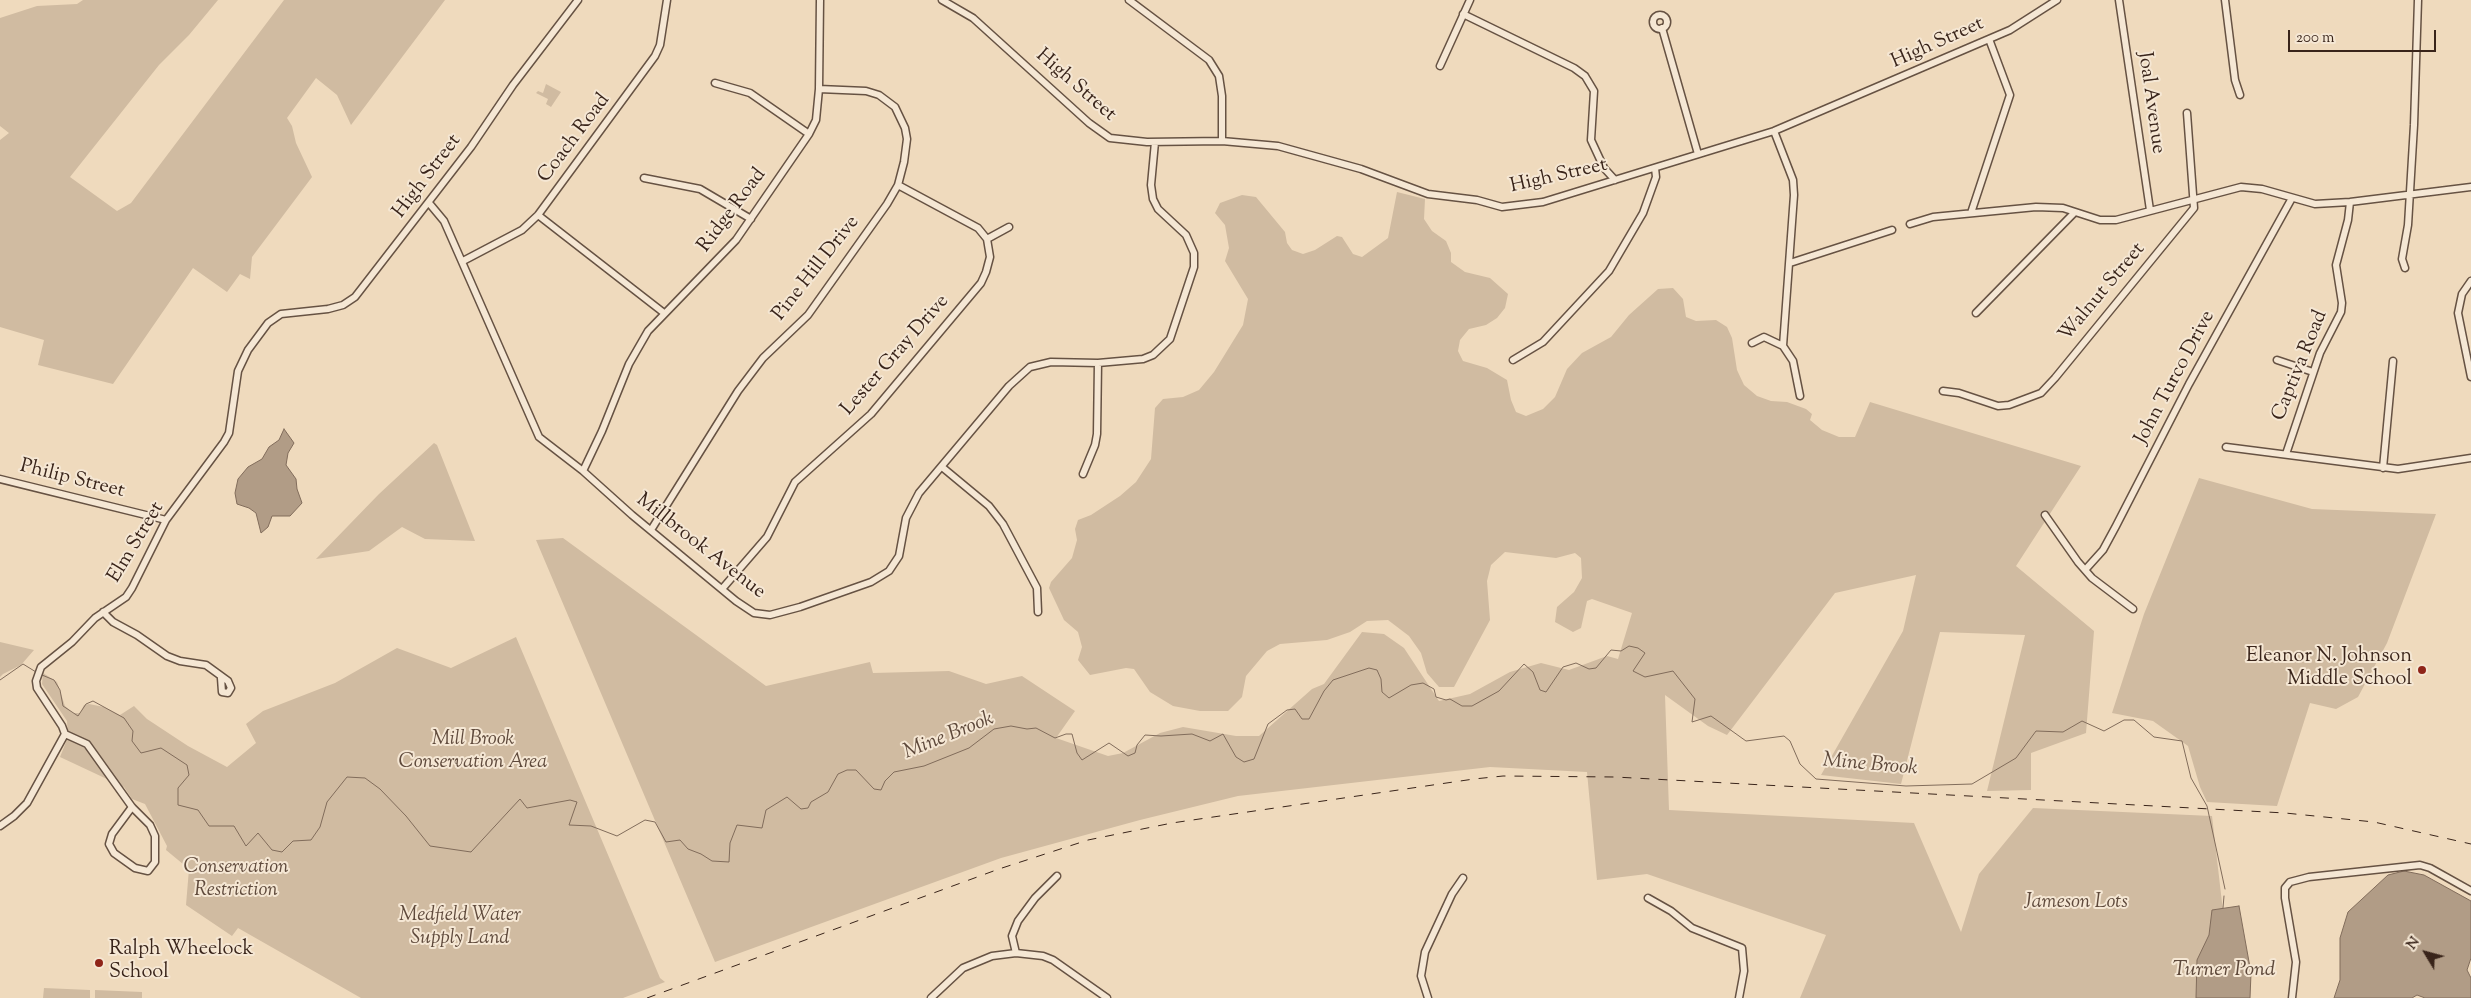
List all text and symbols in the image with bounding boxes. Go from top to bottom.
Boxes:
street label: High Street [1888,13,1988,75]
scale bar [2291,20,2438,52]
text: 200 m [2296,28,2335,49]
street label: High Street [1030,45,1120,127]
street label: Joal Avenue [2131,51,2169,155]
street label: Coach Road [534,90,616,188]
street label: High Street [389,130,467,224]
street label: High Street [1508,154,1610,200]
street label: Ridge Road [694,164,772,258]
street label: Pine Hill Drive [768,212,866,326]
street label: Walnut Street [2055,239,2151,347]
street label: Lester Gray Drive [837,291,955,421]
street label: John Turco Drive [2131,307,2221,449]
street label: Captiva Road [2268,307,2334,425]
street label: Philip Street [17,455,127,505]
street label: Millbrook Avenue [631,489,769,605]
street label: Elm Street [104,498,170,588]
place label: Eleanor N. Johnson Middle School [2246,646,2412,693]
marker: Eleanor N. Johnson Middle School [2416,664,2428,676]
water label: Mine Brook [900,707,998,767]
park label: Mill Brook Conservation Area [399,729,547,776]
water label: Mine Brook [1821,749,1919,783]
park label: Conservation Restriction [183,857,289,904]
park label: Jameson Lots [2024,892,2128,916]
park label: Medfield Water Supply Land [399,905,521,952]
north arrow [2401,928,2451,978]
text: N [2403,933,2425,954]
place label: Ralph Wheelock School [109,939,253,986]
marker: Ralph Wheelock School [93,957,105,969]
water label: Turner Pond [2173,958,2275,984]

